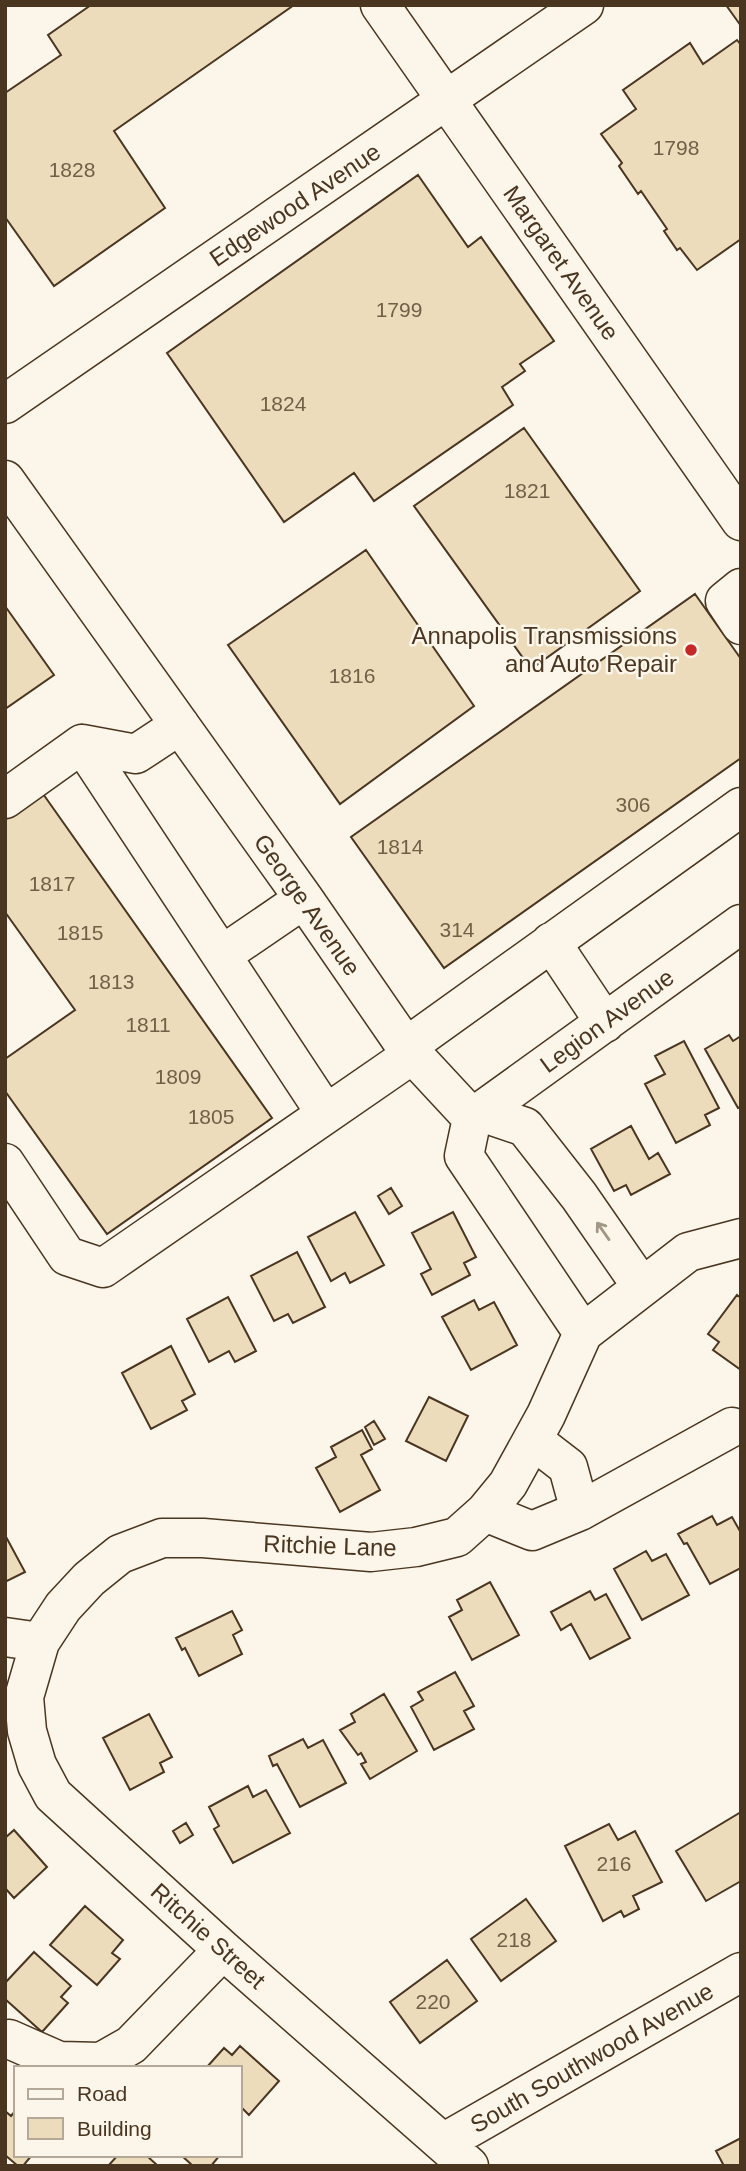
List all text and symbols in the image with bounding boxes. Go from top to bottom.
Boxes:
house number: 1798 [653,136,699,159]
street label: Edgewood Avenue [204,138,385,272]
house number: 1828 [49,158,95,181]
street label: Margaret Avenue [498,180,625,345]
house number: 1799 [376,298,422,321]
house number: 1824 [260,392,307,415]
house number: 1821 [504,479,550,502]
place label: Annapolis Transmissions and Auto Repair [412,622,677,677]
marker: Annapolis Transmissions and Auto Repair [683,642,699,658]
house number: 1816 [329,664,375,687]
house number: 306 [615,793,651,816]
street label: George Avenue [249,829,366,981]
house number: 1814 [377,835,424,858]
house number: 1817 [29,872,75,895]
house number: 314 [439,918,475,941]
house number: 1815 [57,921,103,944]
street label: Legion Avenue [535,963,679,1078]
house number: 1813 [88,970,134,993]
house number: 1811 [125,1013,171,1036]
house number: 1809 [155,1065,201,1088]
house number: 1805 [188,1105,234,1128]
one-way arrow [596,1221,610,1241]
street label: Ritchie Lane [263,1530,397,1561]
house number: 216 [596,1852,632,1875]
street label: Ritchie Street [146,1877,271,1994]
house number: 218 [496,1928,532,1951]
street label: South Southwood Avenue [466,1977,718,2138]
house number: 220 [415,1990,451,2013]
legend [14,2066,242,2157]
text: Road [77,2082,127,2105]
text: Building [77,2117,152,2140]

